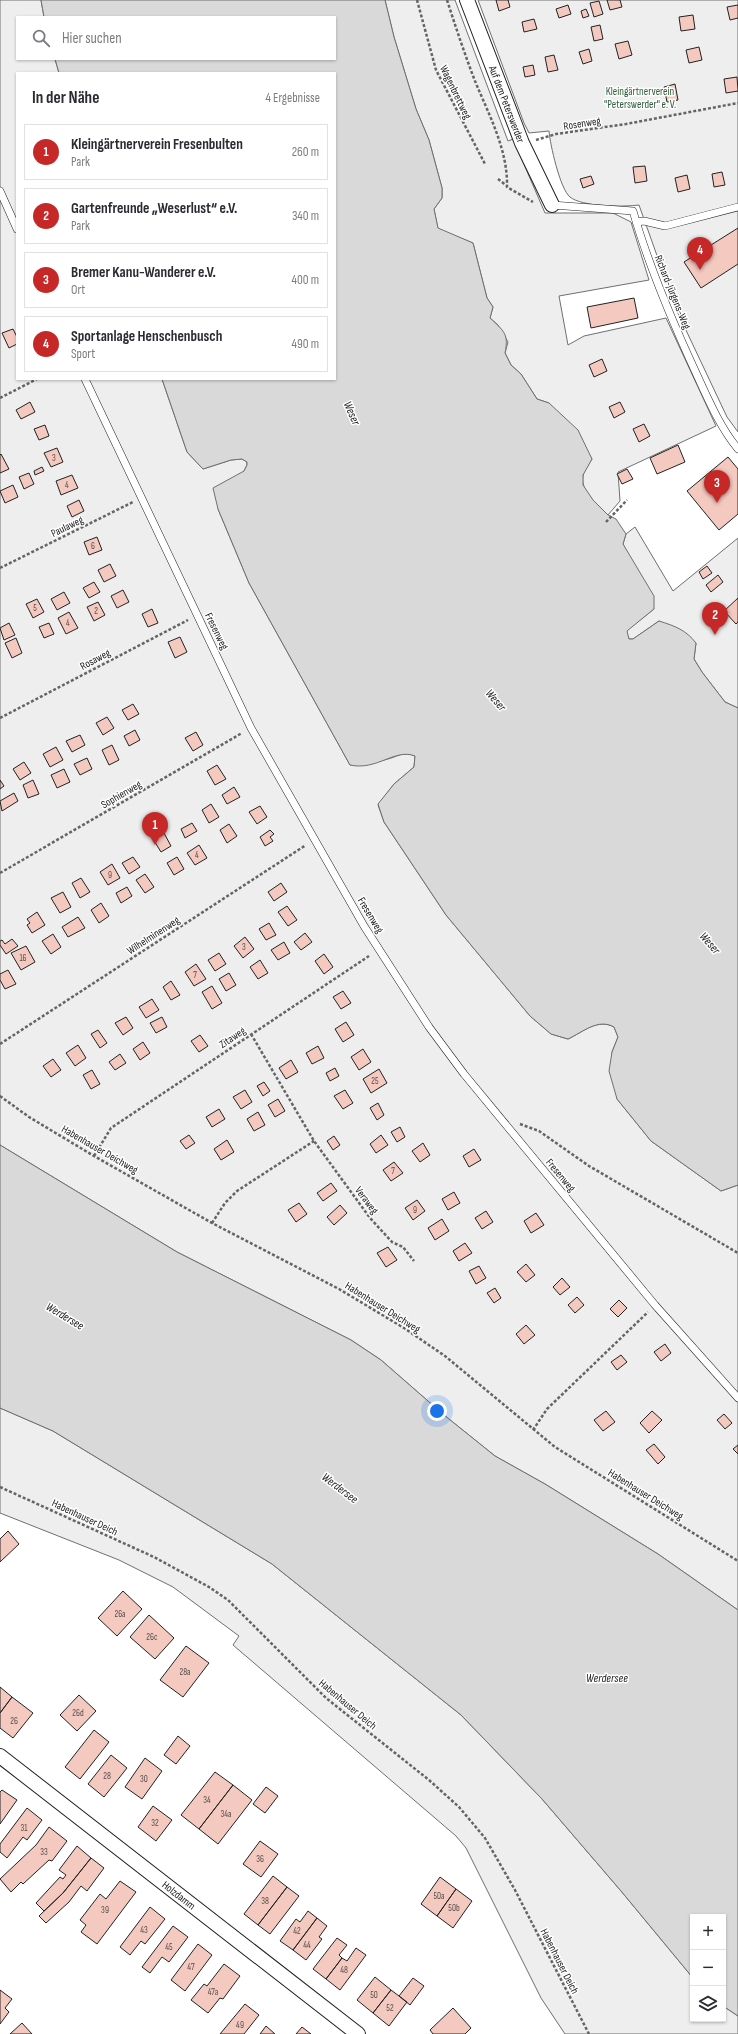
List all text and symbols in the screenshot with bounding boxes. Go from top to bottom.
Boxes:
search box [16,16,336,60]
icon: search [30,27,52,49]
text: Hier suchen [62,29,122,48]
street label: Wagenbrettweg [437,63,474,122]
street label: Auf dem Peterswerder [486,63,527,145]
park label: Kleingärtnerverein "Peterswerder" e. V. [604,85,676,111]
text: In der Nähe [32,88,99,108]
text: 4 Ergebnisse [266,90,320,106]
street label: Rosenweg [563,114,602,133]
text: Kleingärtnerverein Fresenbulten [71,135,243,154]
text: 1 [43,144,49,160]
text: 260 m [292,144,319,160]
text: Park [71,154,90,170]
text: Gartenfreunde „Weserlust“ e.V. [71,199,237,218]
text: 2 [43,208,49,224]
text: 340 m [292,208,319,224]
text: Park [71,218,90,234]
pin: 4 [687,237,713,270]
street label: Richard-Jürgens-Weg [652,253,694,332]
text: Bremer Kanu-Wanderer e.V. [71,263,216,282]
text: 3 [43,272,49,288]
text: 400 m [292,272,319,288]
text: Ort [71,282,85,298]
text: Sportanlage Henschenbusch [71,327,222,346]
text: 4 [43,336,49,352]
text: 490 m [292,336,319,352]
text: Sport [71,346,95,362]
water label: Weser [340,399,364,428]
house number: 3 [52,453,56,464]
pin: 3 [704,470,730,503]
house number: 4 [65,480,69,491]
street label: Paulaweg [49,513,86,540]
house number: 6 [91,541,95,552]
pin: 2 [702,602,728,635]
house number: 5 [33,603,37,614]
house number: 2 [94,606,98,617]
street label: Fresenweg [202,611,231,652]
house number: 4 [66,618,70,629]
street label: Rosaweg [78,646,113,673]
water label: Weser [482,686,510,715]
street label: Sophienweg [99,777,144,811]
pin: 1 [142,812,168,845]
house number: 4 [195,850,199,861]
house number: 9 [108,870,112,881]
street label: Fresenweg [355,895,387,936]
street label: Wilhelminenweg [124,913,183,957]
water label: Weser [696,929,724,958]
house number: 3 [242,942,246,953]
house number: 16 [19,953,27,964]
house number: 7 [193,970,197,981]
street label: Zitaweg [217,1024,248,1051]
house number: 25 [371,1076,379,1087]
street label: Habenhauser Deichweg [59,1122,141,1177]
street label: Fresenweg [543,1156,579,1195]
house number: 7 [391,1166,395,1177]
street label: Veraweg [352,1184,382,1217]
house number: 9 [413,1205,417,1216]
street label: Habenhauser Deichweg [343,1279,423,1336]
water label: Werdersee [43,1299,87,1334]
your location [427,1401,447,1421]
street label: Habenhauser Deichweg [606,1466,686,1523]
water label: Werdersee [319,1470,361,1507]
street label: Habenhauser Deich [50,1496,120,1539]
house number: 26a [114,1609,126,1620]
house number: 26c [146,1632,158,1643]
house number: 28a [179,1667,191,1678]
water label: Werdersee [586,1671,628,1686]
street label: Habenhauser Deich [316,1676,379,1732]
house number: 26d [72,1708,84,1719]
house number: 26 [10,1716,18,1727]
house number: 28 [103,1771,111,1782]
house number: 30 [140,1774,148,1785]
house number: 34 [203,1795,211,1806]
house number: 34a [220,1809,232,1820]
house number: 32 [151,1818,159,1829]
house number: 31 [21,1823,28,1834]
house number: 33 [40,1847,48,1858]
house number: 36 [256,1854,264,1865]
street label: Holzdamm [159,1878,198,1913]
house number: 50a [433,1891,445,1902]
house number: 38 [261,1896,269,1907]
house number: 50b [448,1903,460,1914]
house number: 39 [101,1905,109,1916]
map controls [690,1914,726,2022]
button: + [690,1914,726,1950]
house number: 43 [140,1925,148,1936]
house number: 42 [293,1926,301,1937]
street label: Habenhauser Deich [538,1926,582,1996]
house number: 44 [303,1940,311,1951]
house number: 45 [165,1942,173,1953]
button: − [690,1950,726,1986]
house number: 47 [187,1962,195,1973]
house number: 48 [340,1965,348,1976]
button: layers [690,1986,726,2022]
house number: 47a [208,1987,218,1998]
house number: 50 [370,1990,378,2001]
house number: 52 [386,2003,394,2014]
house number: 49 [236,2020,244,2031]

